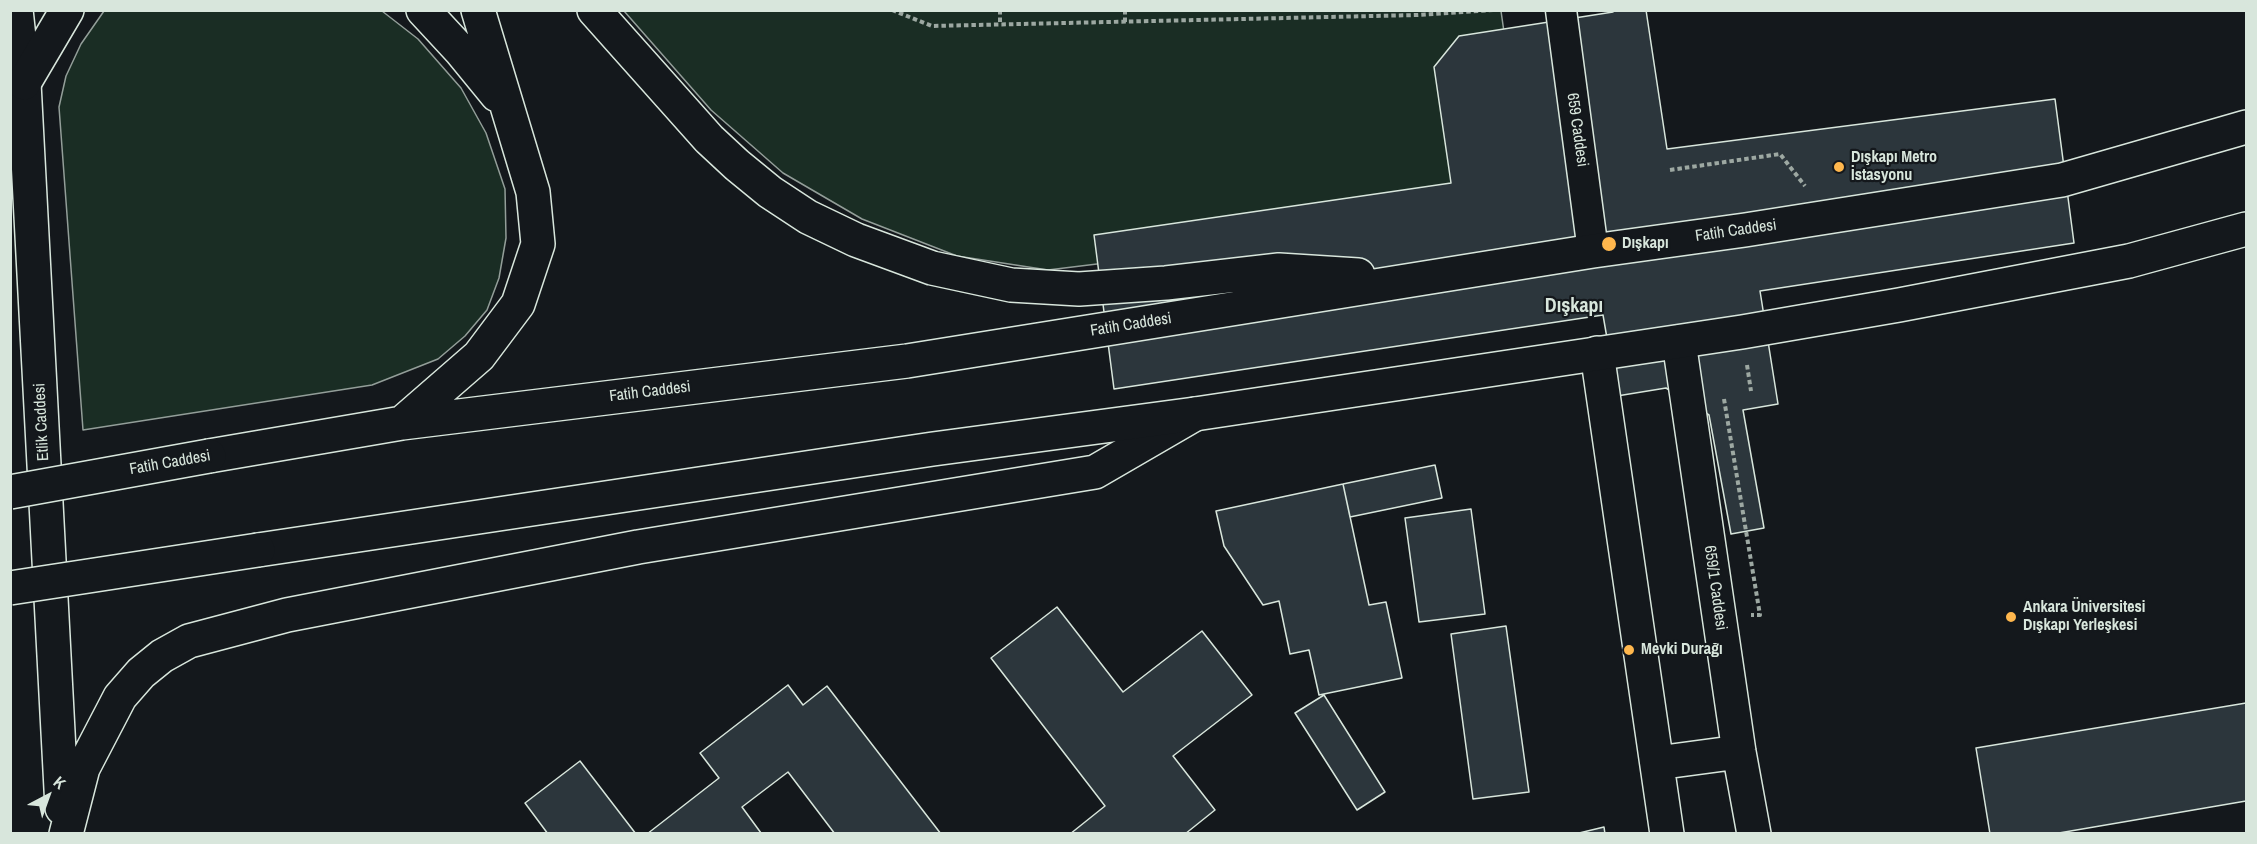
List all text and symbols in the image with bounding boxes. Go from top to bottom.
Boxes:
street label: 659 Caddesi [1562,92,1592,168]
place label: Dışkapı Metro İstasyonu [1851,148,1937,186]
marker: Dışkapı Metro İstasyonu [1832,160,1846,174]
street label: Fatih Caddesi [1694,216,1778,246]
place label: Dışkapı [1622,234,1669,254]
marker: Dışkapı [1600,235,1618,253]
district label: Dışkapı [1545,295,1603,319]
street label: Fatih Caddesi [1089,309,1173,341]
street label: Fatih Caddesi [608,377,692,407]
street label: Etlik Caddesi [30,383,54,461]
street label: Fatih Caddesi [128,446,212,480]
street label: 659/1 Caddesi [1700,544,1730,632]
place label: Ankara Üniversitesi Dışkapı Yerleşkesi [2023,598,2146,636]
marker: Ankara Üniversitesi Dışkapı Yerleşkesi [2004,610,2018,624]
place label: Mevki Durağı [1641,640,1723,660]
marker: Mevki Durağı [1622,643,1636,657]
north arrow [18,766,78,826]
text: K [49,771,71,794]

